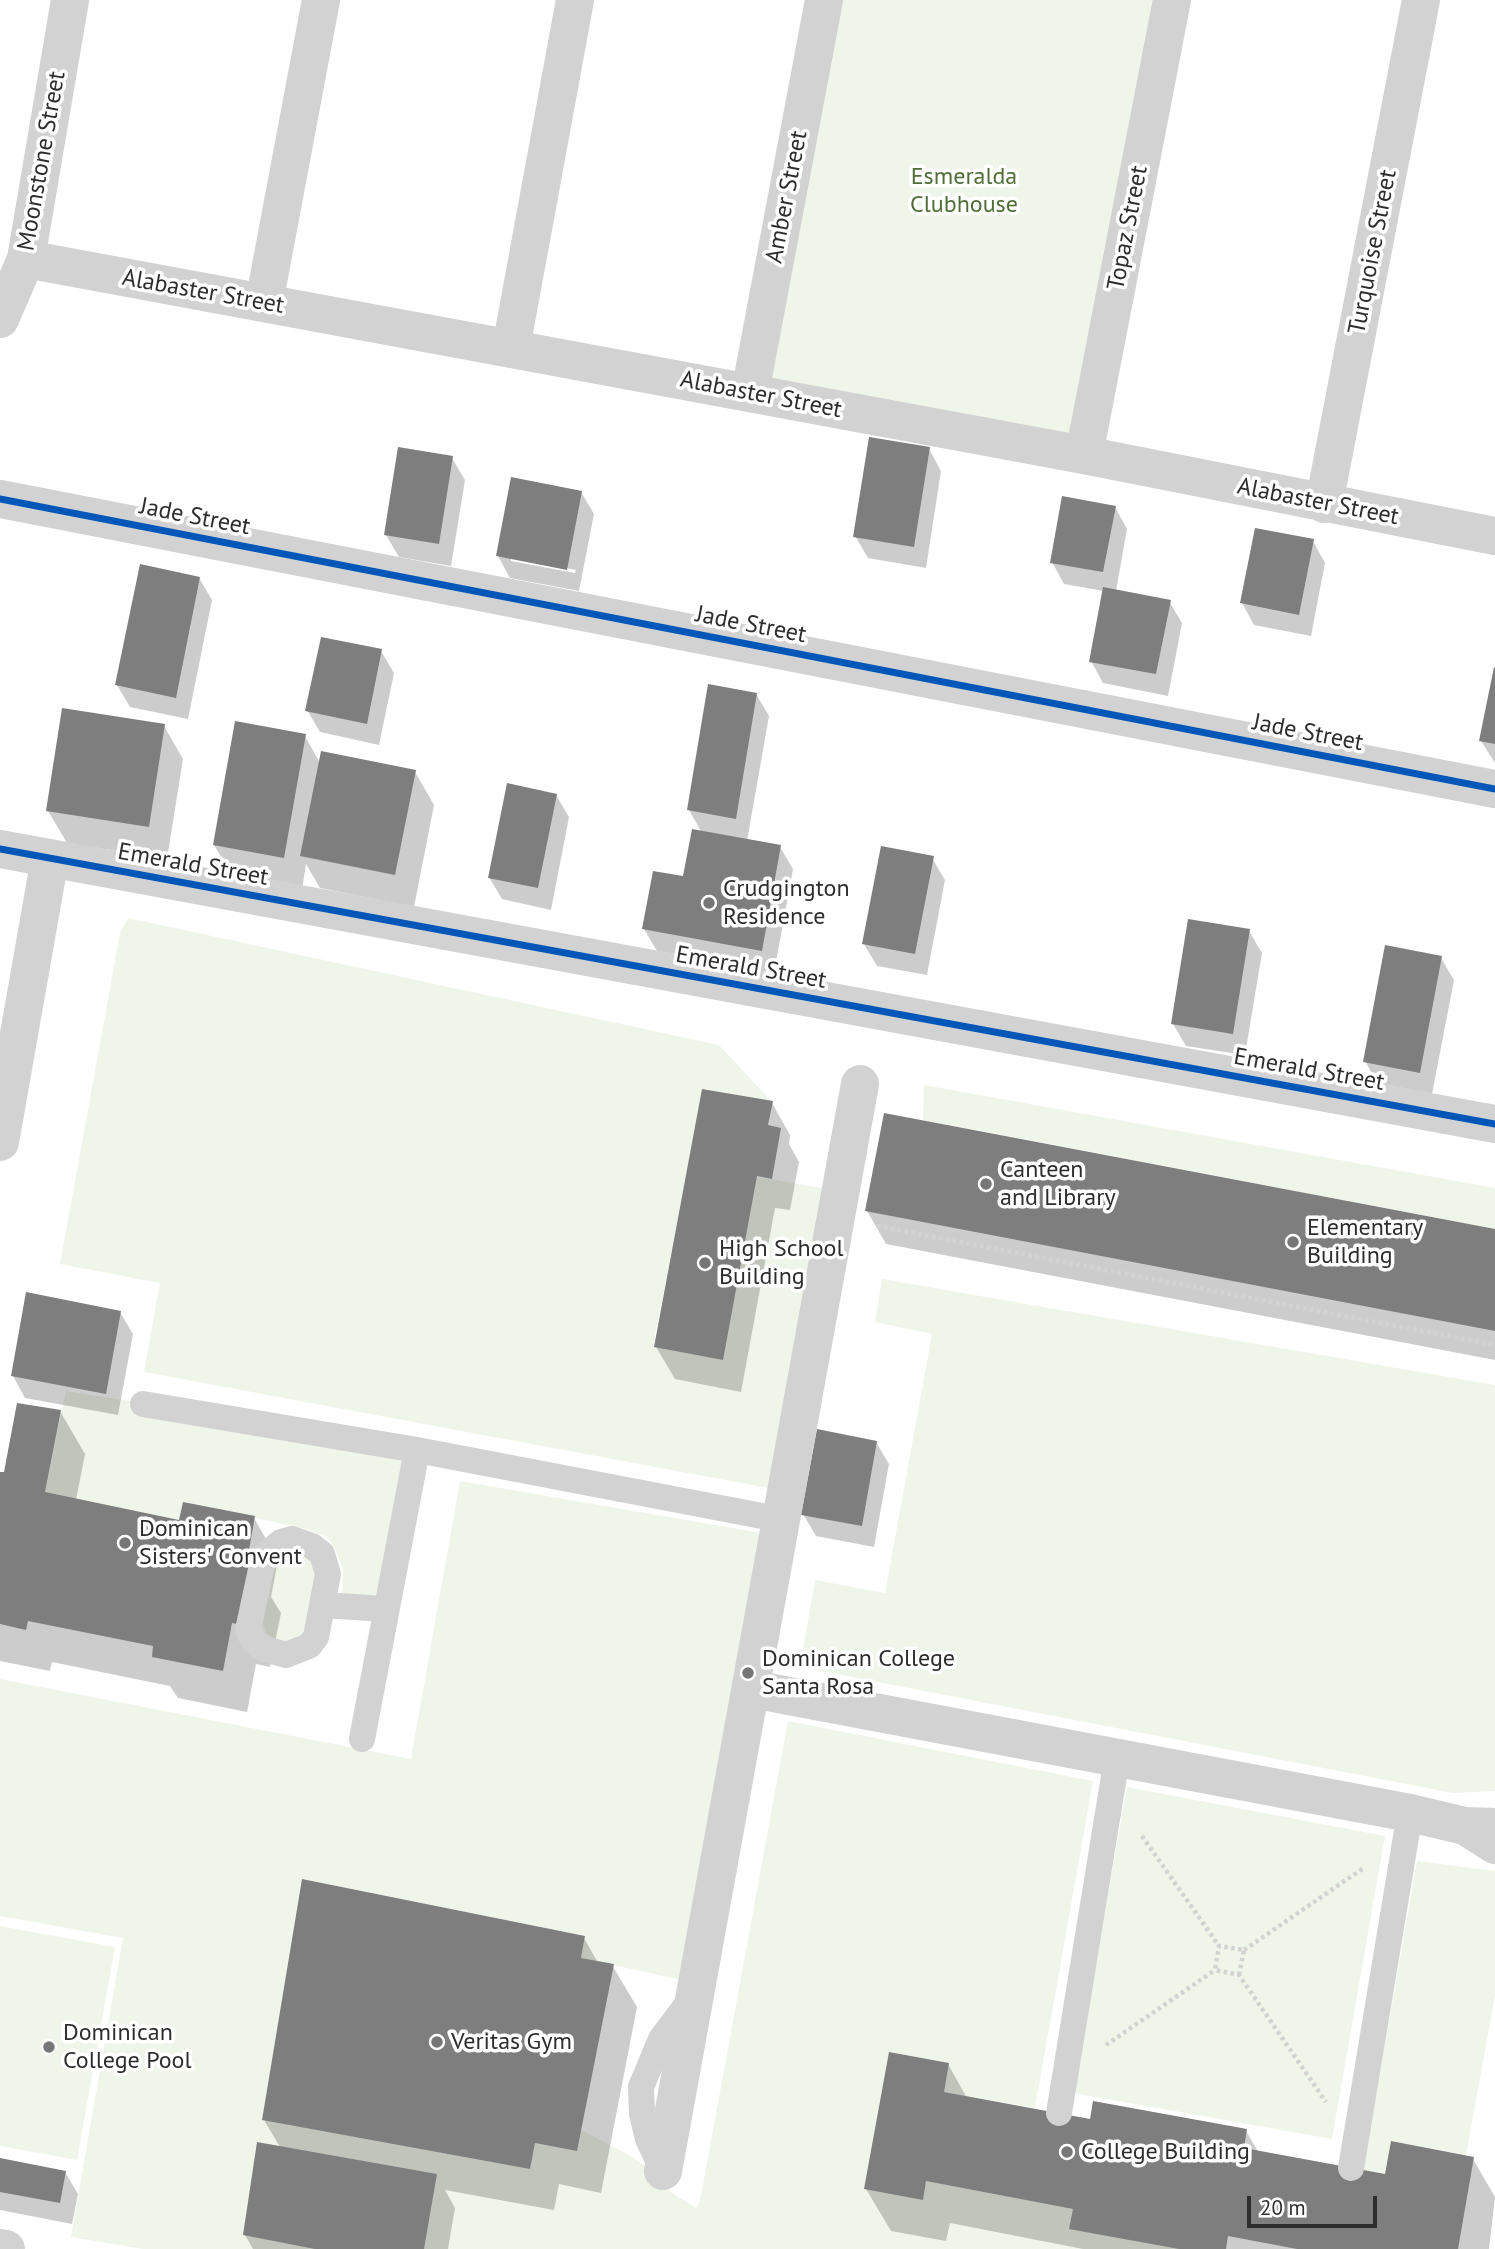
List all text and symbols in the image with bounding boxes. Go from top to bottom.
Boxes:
street label: Moonstone Street [12,69,72,253]
street label: Amber Street [760,128,814,266]
park label: Esmeralda Clubhouse [910,163,1018,219]
street label: Topaz Street [1102,163,1154,293]
street label: Turquoise Street [1343,167,1403,337]
street label: Alabaster Street [120,264,286,320]
street label: Alabaster Street [678,365,844,425]
street label: Alabaster Street [1235,472,1401,532]
street label: Jade Street [137,492,253,542]
street label: Jade Street [693,600,809,650]
street label: Jade Street [1250,708,1366,758]
street label: Emerald Street [116,838,270,892]
place label: Crudgington Residence [723,875,850,931]
marker: Crudgington Residence [701,895,717,911]
street label: Emerald Street [674,941,828,995]
street label: Emerald Street [1232,1043,1386,1097]
place label: Canteen and Library [1000,1156,1116,1212]
marker: Canteen and Library [978,1176,994,1192]
place label: Elementary Building [1307,1214,1423,1270]
marker: Elementary Building [1285,1234,1301,1250]
place label: High School Building [719,1235,843,1291]
marker: High School Building [697,1255,713,1271]
place label: Dominican Sisters' Convent [139,1515,302,1571]
marker: Dominican Sisters' Convent [117,1535,133,1551]
place label: Dominican College Santa Rosa [762,1645,955,1701]
marker: Dominican College Santa Rosa [740,1665,756,1681]
place label: Dominican College Pool [63,2019,191,2075]
place label: Veritas Gym [451,2028,572,2056]
marker: Veritas Gym [429,2034,445,2050]
marker: Dominican College Pool [41,2039,57,2055]
place label: College Building [1081,2138,1250,2166]
marker: College Building [1059,2144,1075,2160]
scale bar [1250,2182,1380,2226]
text: 20 m [1260,2194,1306,2221]

